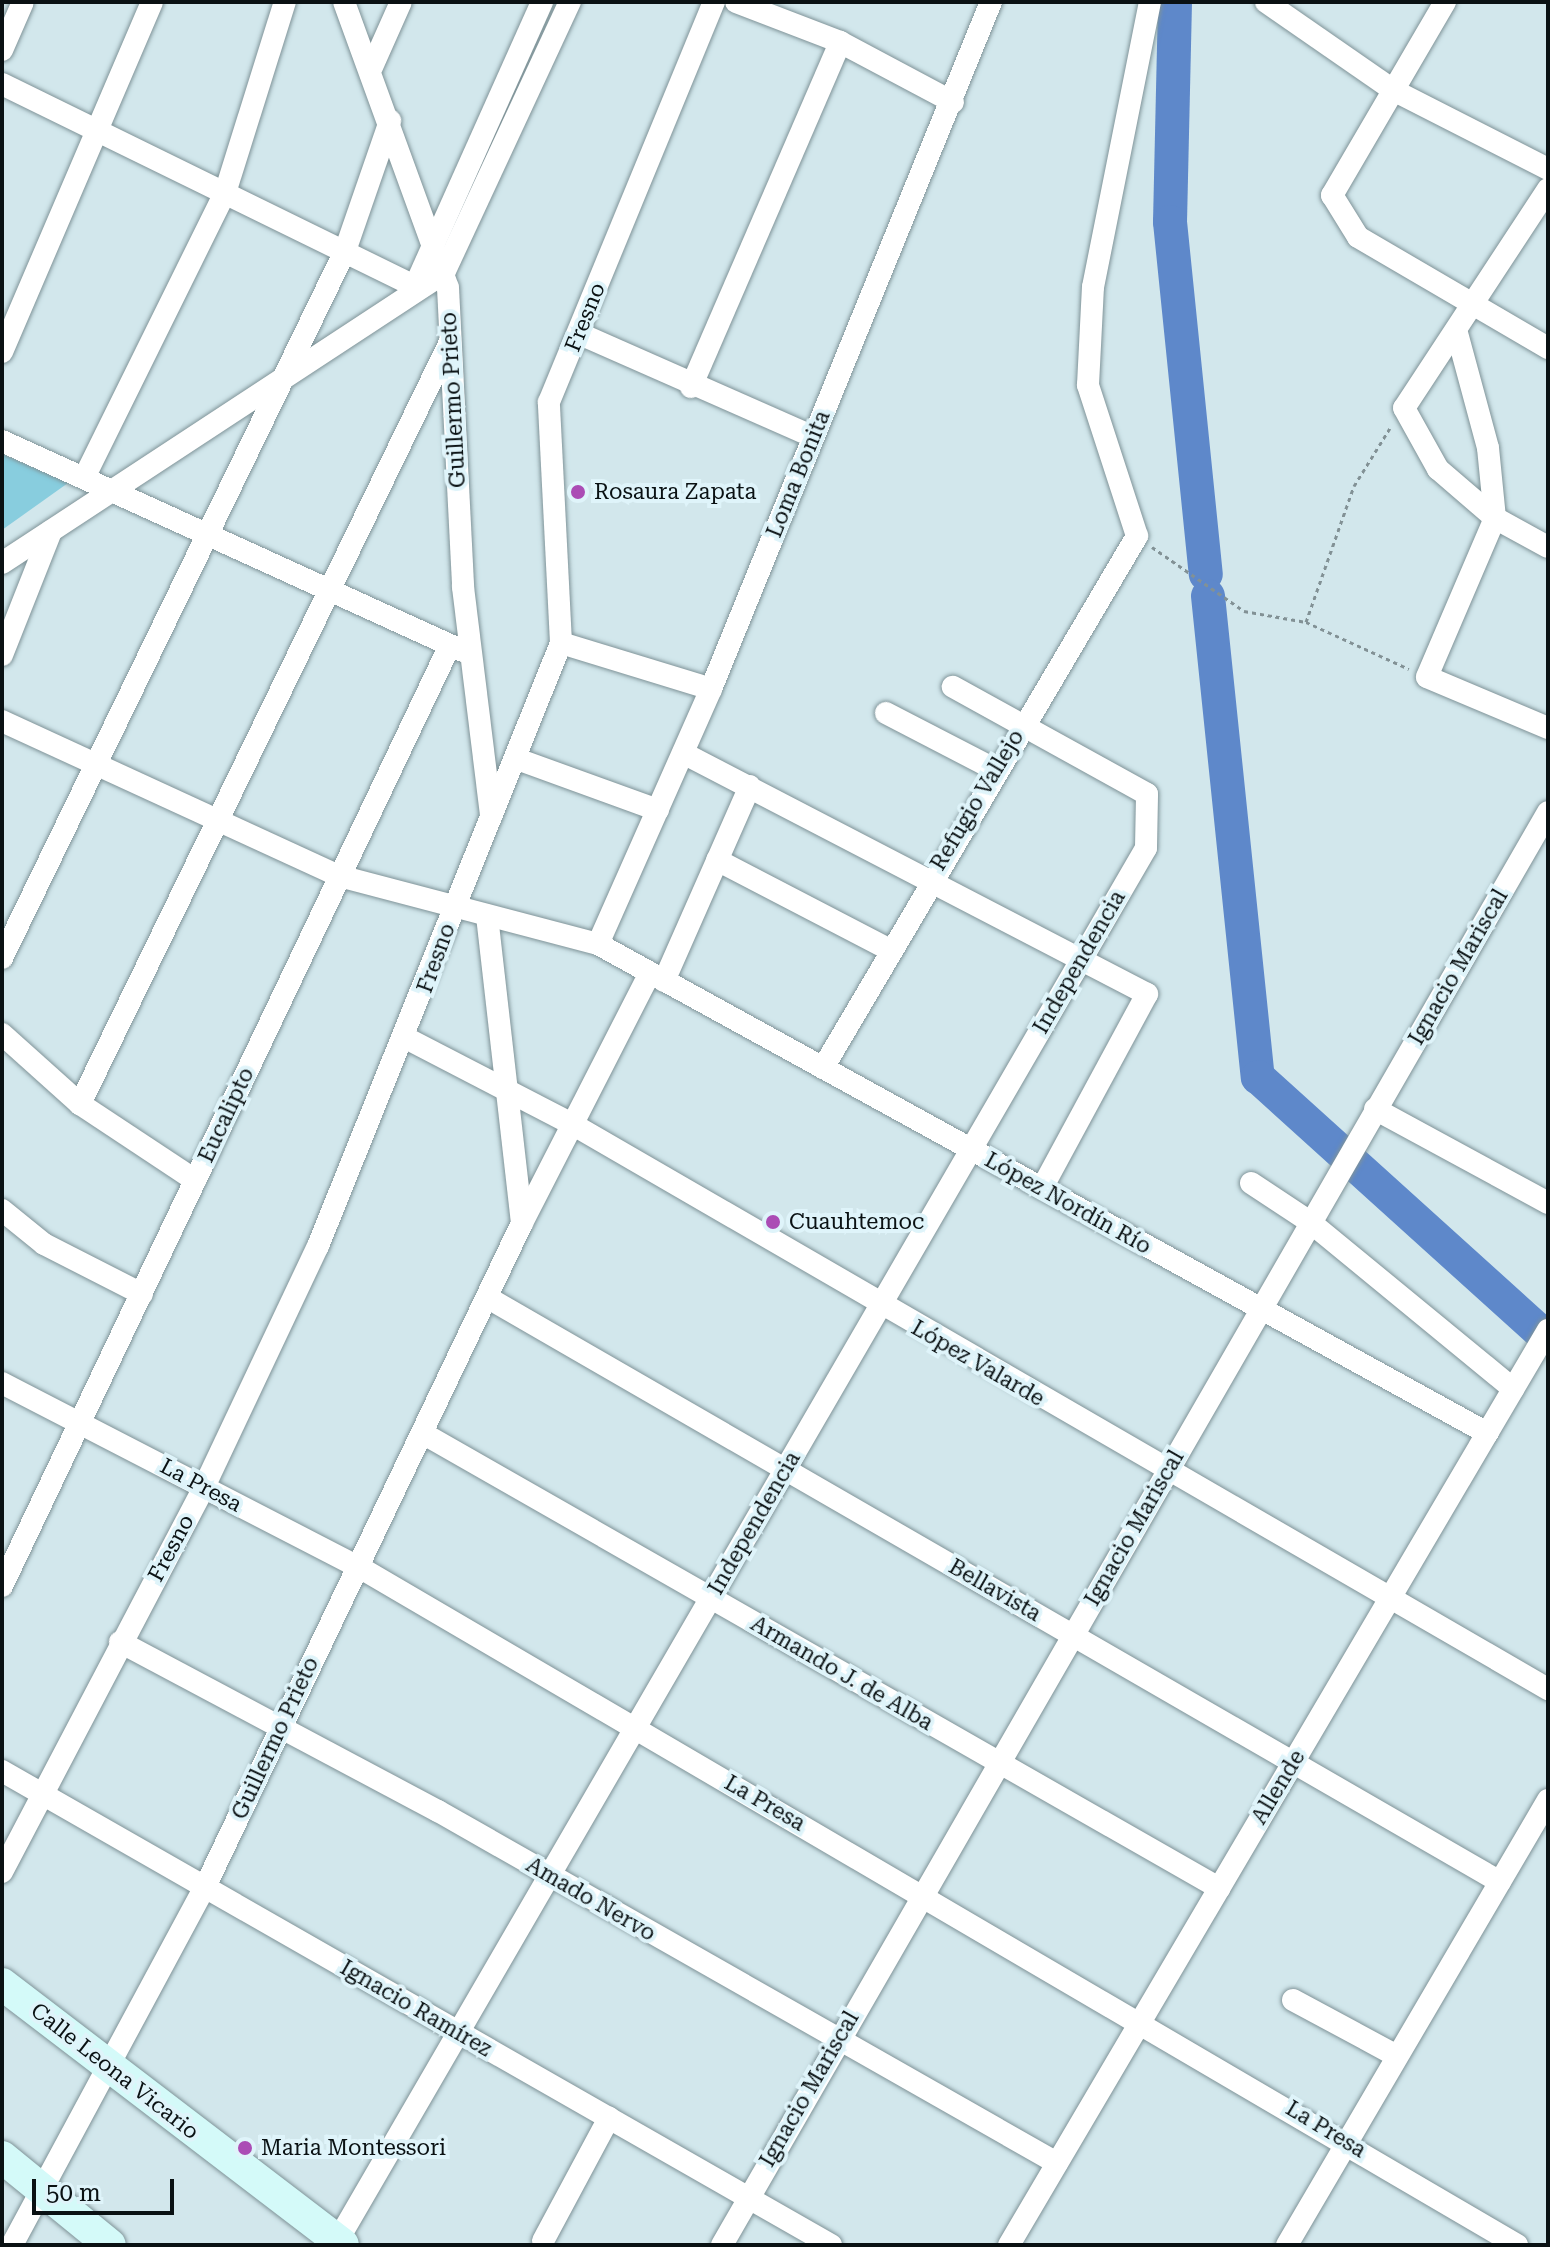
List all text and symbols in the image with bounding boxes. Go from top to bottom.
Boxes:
street label: Fresno [559,279,611,355]
street label: Guillermo Prieto [435,311,471,489]
street label: Loma Bonita [761,407,835,541]
place label: Rosaura Zapata [594,479,756,505]
marker: Rosaura Zapata [569,483,587,501]
street label: Refugio Vallejo [925,725,1029,875]
street label: Ignacio Mariscal [1403,885,1513,1049]
street label: Independencia [1027,886,1131,1038]
street label: Fresno [411,920,461,996]
street label: Eucalipto [193,1063,259,1167]
street label: López Nordín Río [980,1146,1156,1260]
place label: Cuauhtemoc [789,1209,924,1235]
marker: Cuauhtemoc [764,1213,782,1231]
street label: López Valarde [907,1314,1049,1412]
street label: Ignacio Mariscal [1079,1446,1189,1610]
street label: Independencia [702,1447,806,1599]
street label: La Presa [156,1453,246,1517]
street label: Fresno [142,1510,200,1586]
street label: Bellavista [944,1553,1046,1627]
street label: Armando J. de Alba [746,1610,938,1736]
street label: Guillermo Prieto [226,1653,324,1823]
street label: Allende [1246,1745,1310,1829]
street label: La Presa [720,1769,810,1837]
street label: Amado Nervo [522,1851,660,1947]
street label: Ignacio Ramírez [336,1954,496,2062]
street label: Calle Leona Vicario [26,1997,204,2145]
street label: Ignacio Mariscal [754,2007,864,2171]
street label: La Presa [1281,2095,1371,2163]
place label: Maria Montessori [261,2135,446,2161]
marker: Maria Montessori [236,2139,254,2157]
scale bar [36,2163,178,2213]
text: 50 m [46,2179,101,2207]

